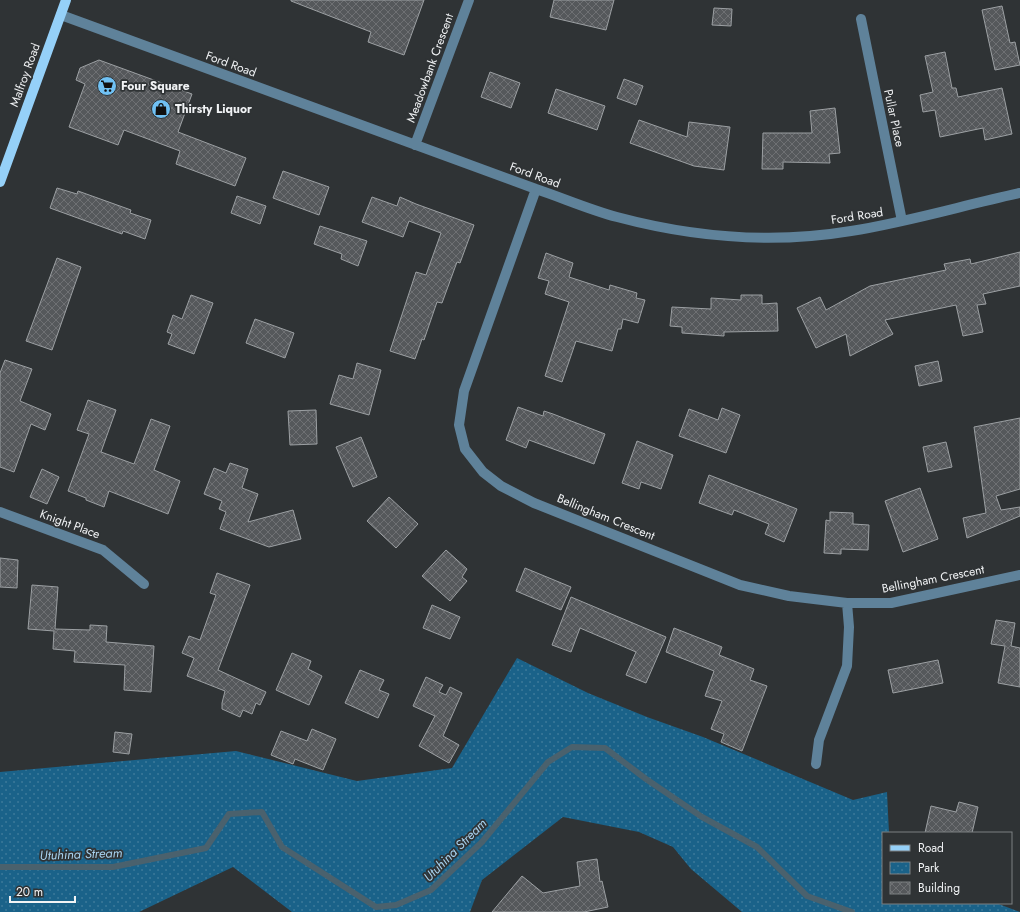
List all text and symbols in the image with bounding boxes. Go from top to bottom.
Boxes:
street label: Meadowbank Crescent [402,11,458,125]
street label: Malfroy Road [5,41,45,109]
street label: Ford Road [203,47,259,81]
supermarket icon: Four Square [96,75,118,97]
place label: Four Square [121,77,190,95]
street label: Pullar Place [879,87,909,149]
shop icon: Thirsty Liquor [150,98,172,120]
place label: Thirsty Liquor [175,100,252,118]
street label: Ford Road [507,158,563,192]
street label: Ford Road [830,203,884,229]
street label: Bellingham Crescent [554,489,658,545]
street label: Knight Place [37,505,103,543]
street label: Bellingham Crescent [880,560,986,598]
water label: Utuhina Stream [419,814,491,886]
legend [882,832,1012,904]
text: Road [918,839,944,857]
water label: Utuhina Stream [39,843,123,865]
text: Park [918,859,940,877]
scale bar [10,878,75,904]
text: Building [918,879,960,897]
text: 20 m [16,883,43,901]

